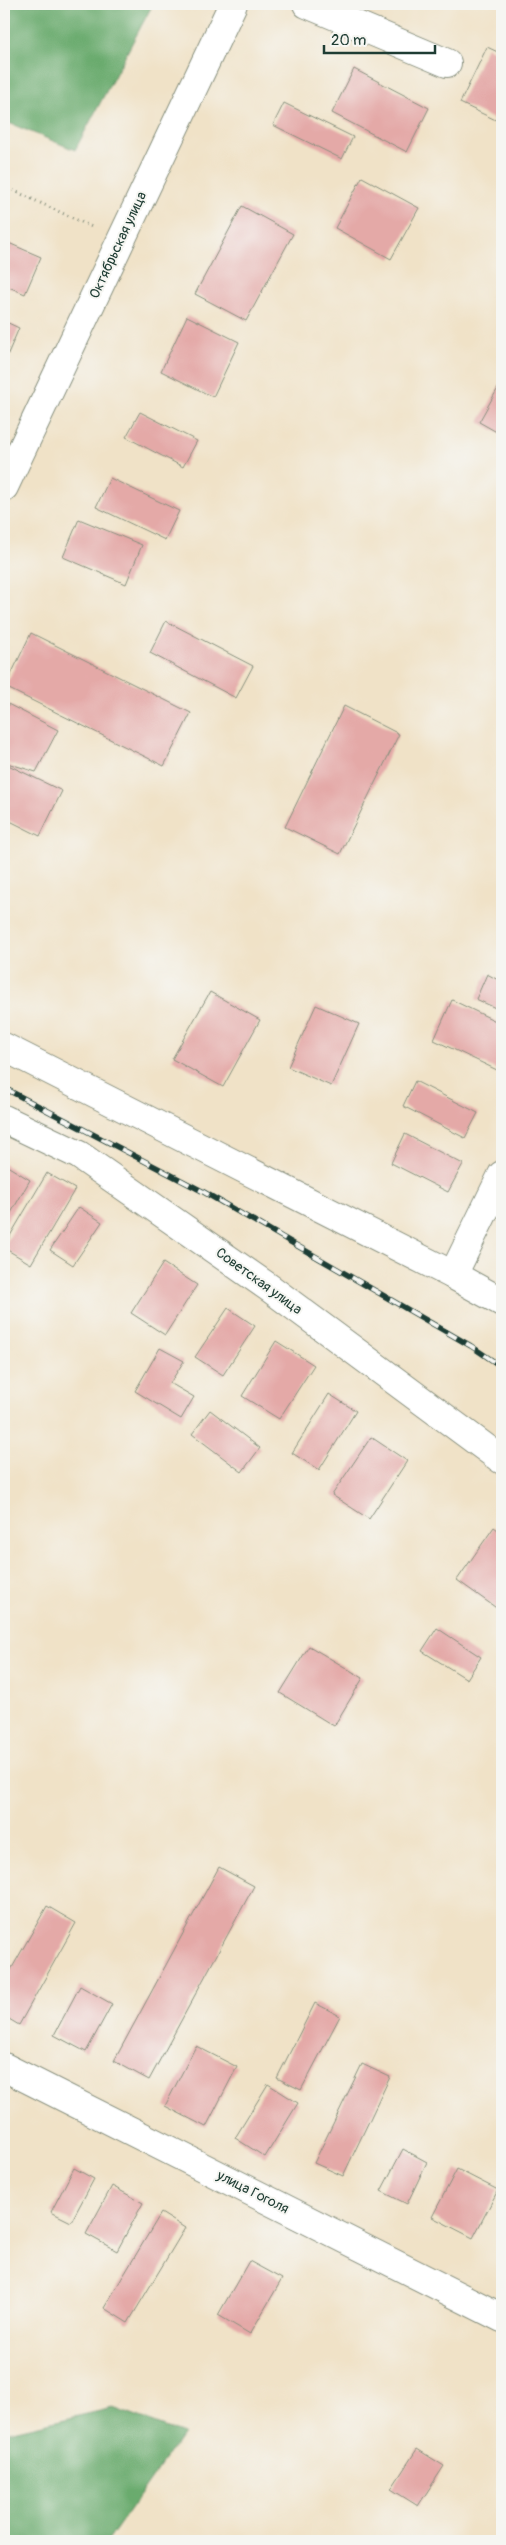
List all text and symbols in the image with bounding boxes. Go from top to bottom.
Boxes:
scale bar [324,22,435,54]
text: 20 m [331,31,366,50]
street label: Октябрьская улица [86,189,150,301]
street label: Советская улица [213,1244,305,1318]
street label: улица Гоголя [213,2166,292,2217]

